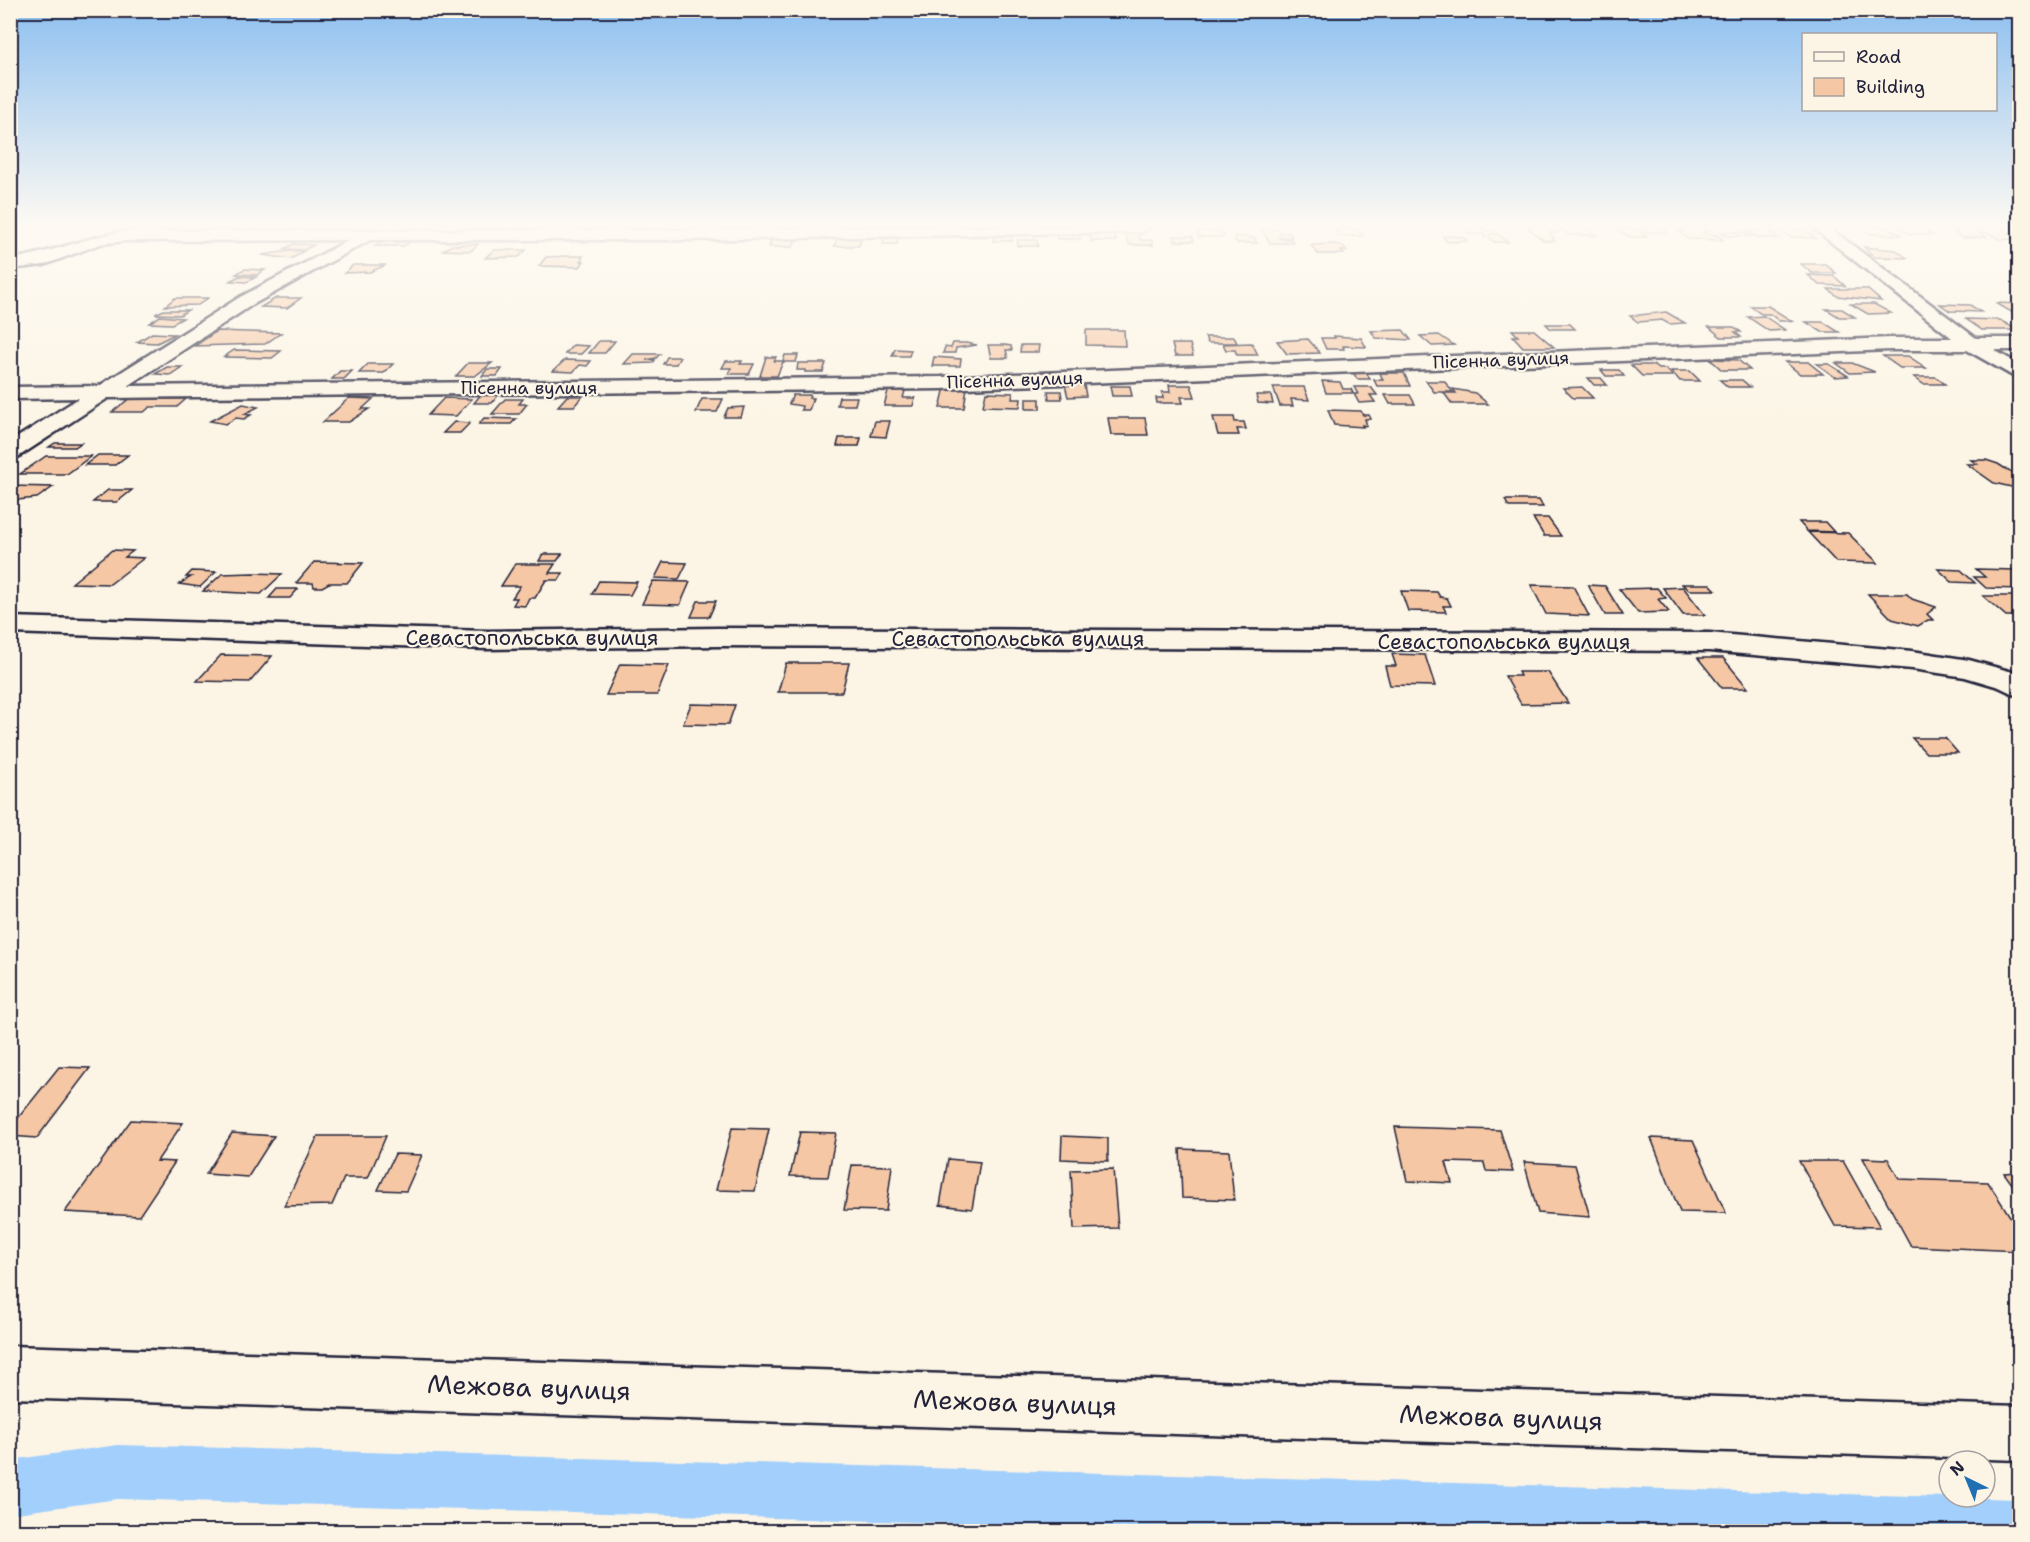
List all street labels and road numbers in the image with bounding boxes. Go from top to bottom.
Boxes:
street label: Пісенна вулиця [1432,346,1570,374]
street label: Пісенна вулиця [946,366,1084,394]
street label: Пісенна вулиця [461,376,597,400]
street label: Севастопольська вулиця [406,624,658,652]
street label: Севастопольська вулиця [892,625,1144,653]
street label: Севастопольська вулиця [1378,628,1630,656]
street label: Межова вулиця [426,1366,632,1408]
street label: Межова вулиця [912,1381,1118,1423]
street label: Межова вулиця [1398,1396,1604,1438]

